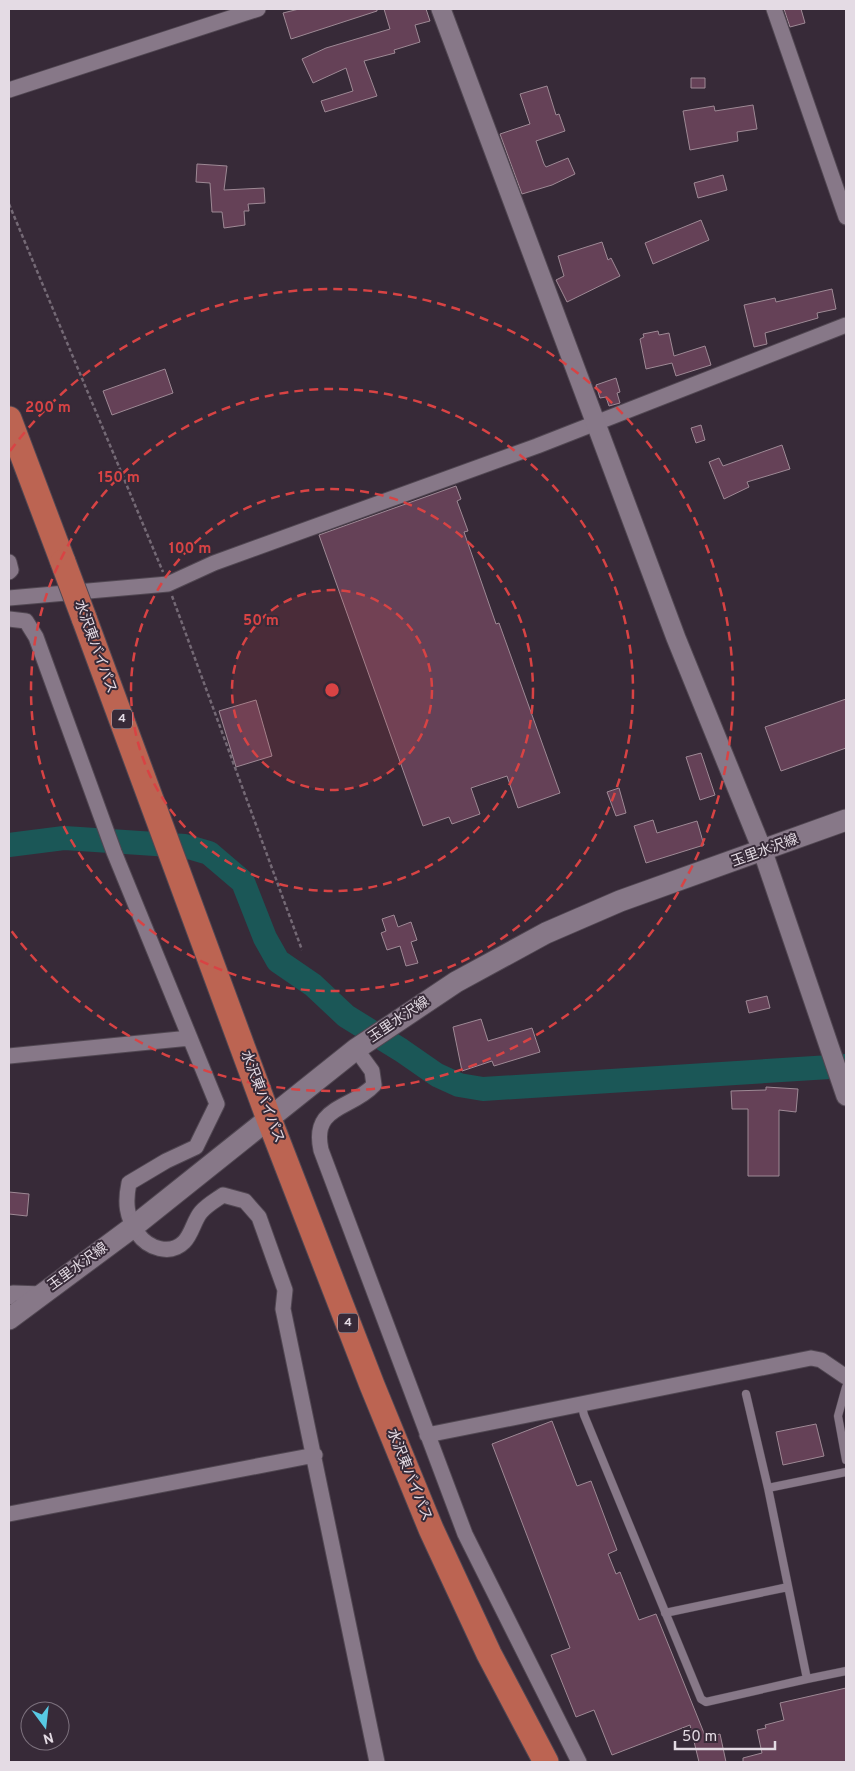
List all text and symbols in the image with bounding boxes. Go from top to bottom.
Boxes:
text: 200 m [25,399,71,418]
text: 150 m [98,469,140,488]
text: 100 m [169,540,211,559]
street label: 水沢東バイパス [70,598,120,696]
text: 50 m [243,612,279,631]
centre of rings [323,681,341,699]
road number: 4 [112,710,132,729]
street label: 玉里水沢線 [729,831,801,871]
street label: 玉里水沢線 [365,993,433,1047]
street label: 水沢東バイパス [237,1048,287,1146]
street label: 玉里水沢線 [45,1240,111,1294]
road number: 4 [338,1314,358,1332]
street label: 水沢東バイパス [383,1427,435,1523]
north arrow [20,1701,70,1751]
scale bar [675,1718,775,1750]
text: N [41,1728,55,1747]
text: 50 m [682,1728,717,1747]

